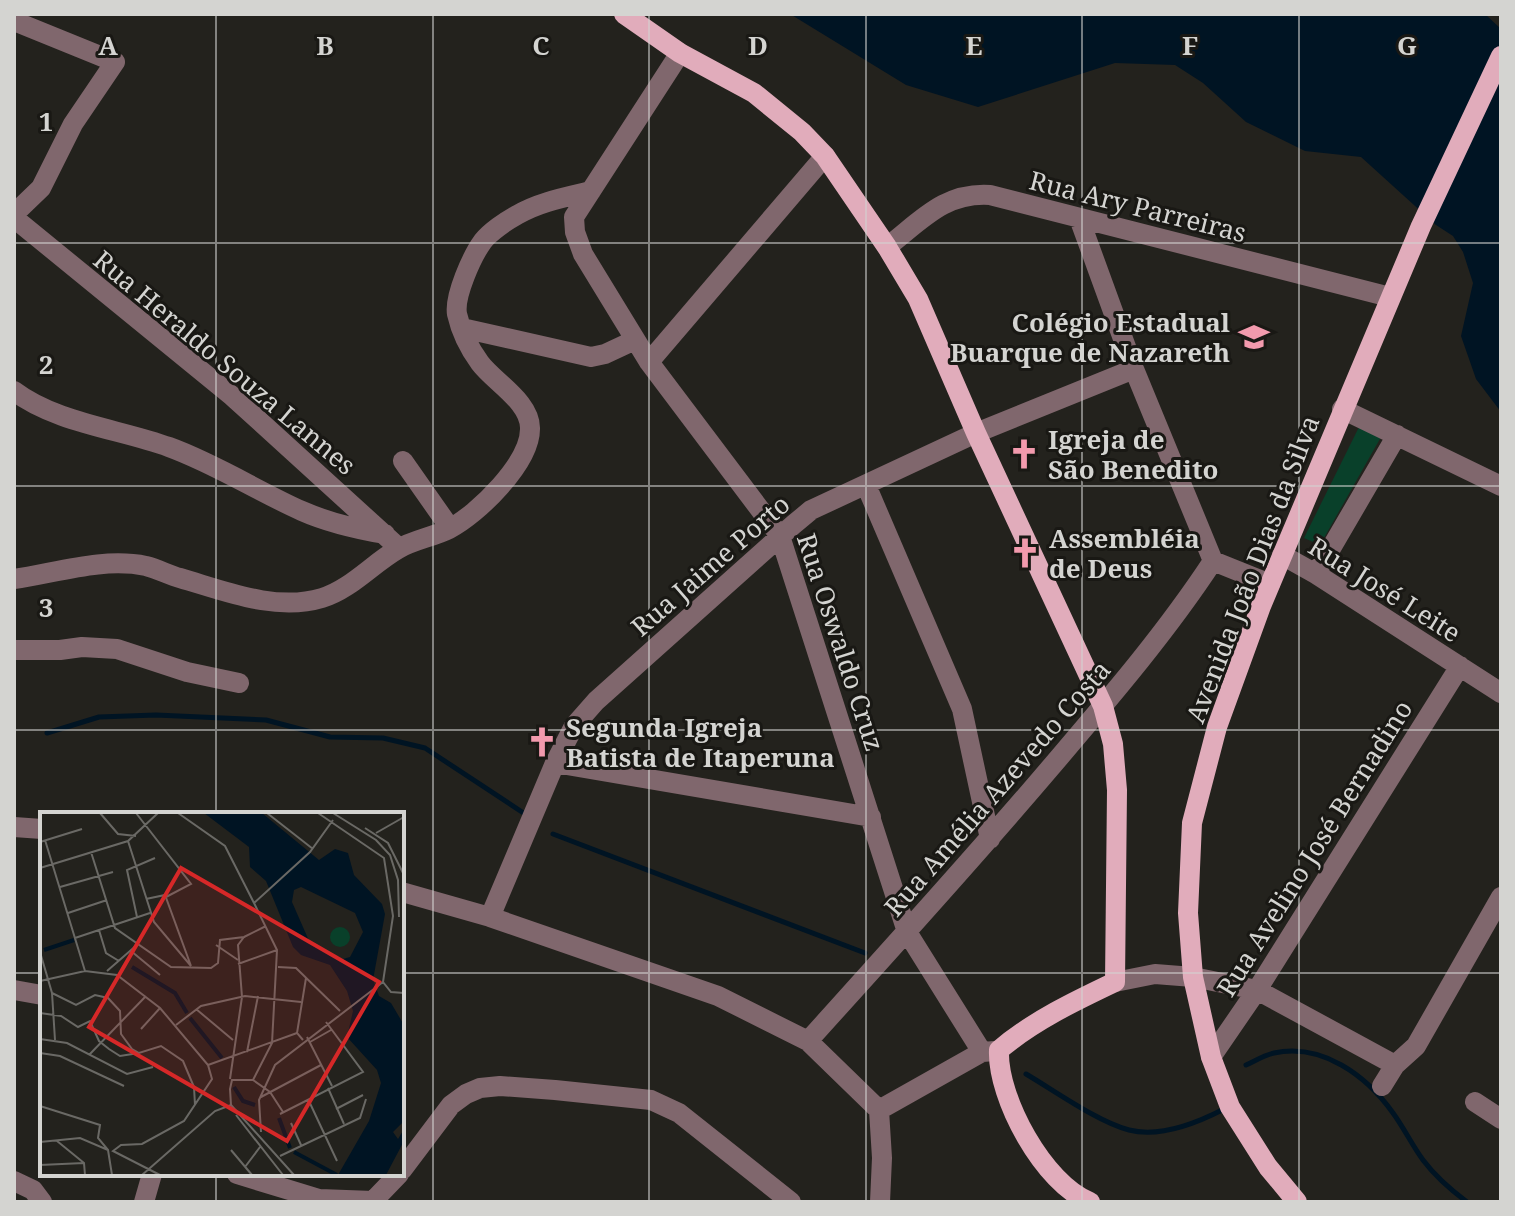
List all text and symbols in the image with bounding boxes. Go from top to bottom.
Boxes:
text: A [98,27,118,63]
text: B [316,27,334,63]
text: C [532,27,550,63]
text: D [748,27,768,63]
text: E [966,27,983,63]
text: F [1182,27,1198,63]
text: G [1397,27,1417,63]
text: 1 [39,103,53,139]
street label: Rua Ary Parreiras [1026,162,1250,250]
street label: Rua Heraldo Souza Lannes [86,242,364,482]
place label: Colégio Estadual Buarque de Nazareth [950,304,1230,370]
school or university icon: Colégio Estadual Buarque de Nazareth [1237,320,1271,354]
text: 2 [39,346,53,382]
street label: Avenida João Dias da Silva [1177,410,1327,728]
place label: Igreja de São Benedito [1048,421,1218,487]
church icon: Igreja de São Benedito [1007,437,1041,471]
street label: Rua Jaime Porto [623,486,797,644]
place label: Assembléia de Deus [1049,520,1200,586]
street label: Rua José Leite [1302,528,1468,650]
street label: Rua Oswaldo Cruz [789,529,893,755]
church icon: Assembléia de Deus [1008,536,1042,570]
text: 3 [39,589,53,625]
street label: Rua Amélia Azevedo Costa [876,652,1118,924]
street label: Rua Avelino José Bernadino [1208,693,1420,1003]
place label: Segunda Igreja Batista de Itaperuna [566,709,835,775]
church icon: Segunda Igreja Batista de Itaperuna [525,725,559,759]
inset map [40,812,404,1176]

